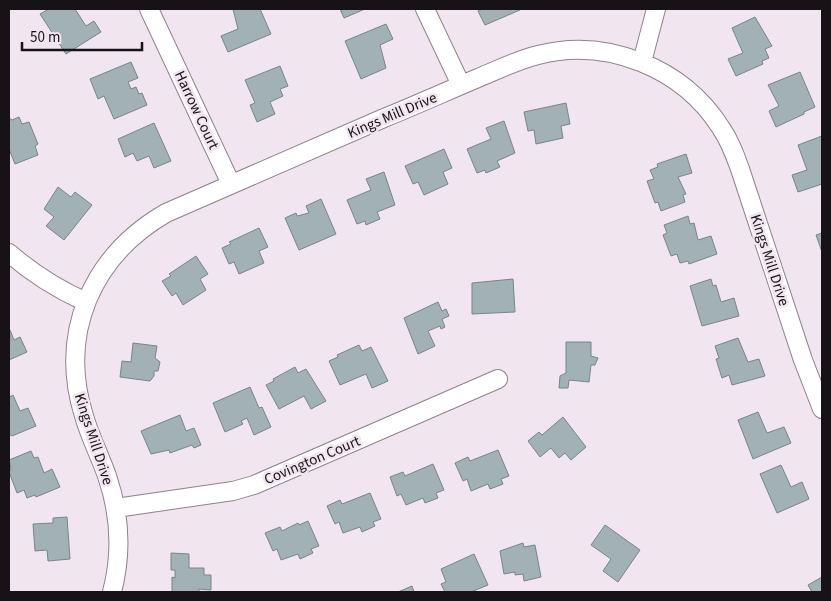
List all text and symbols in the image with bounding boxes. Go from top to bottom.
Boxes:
scale bar [22,20,142,52]
text: 50 m [30,27,60,48]
street label: Harrow Court [169,67,224,153]
street label: Kings Mill Drive [344,87,440,144]
street label: Kings Mill Drive [745,212,794,309]
street label: Kings Mill Drive [69,391,118,488]
street label: Covington Court [261,431,363,490]

